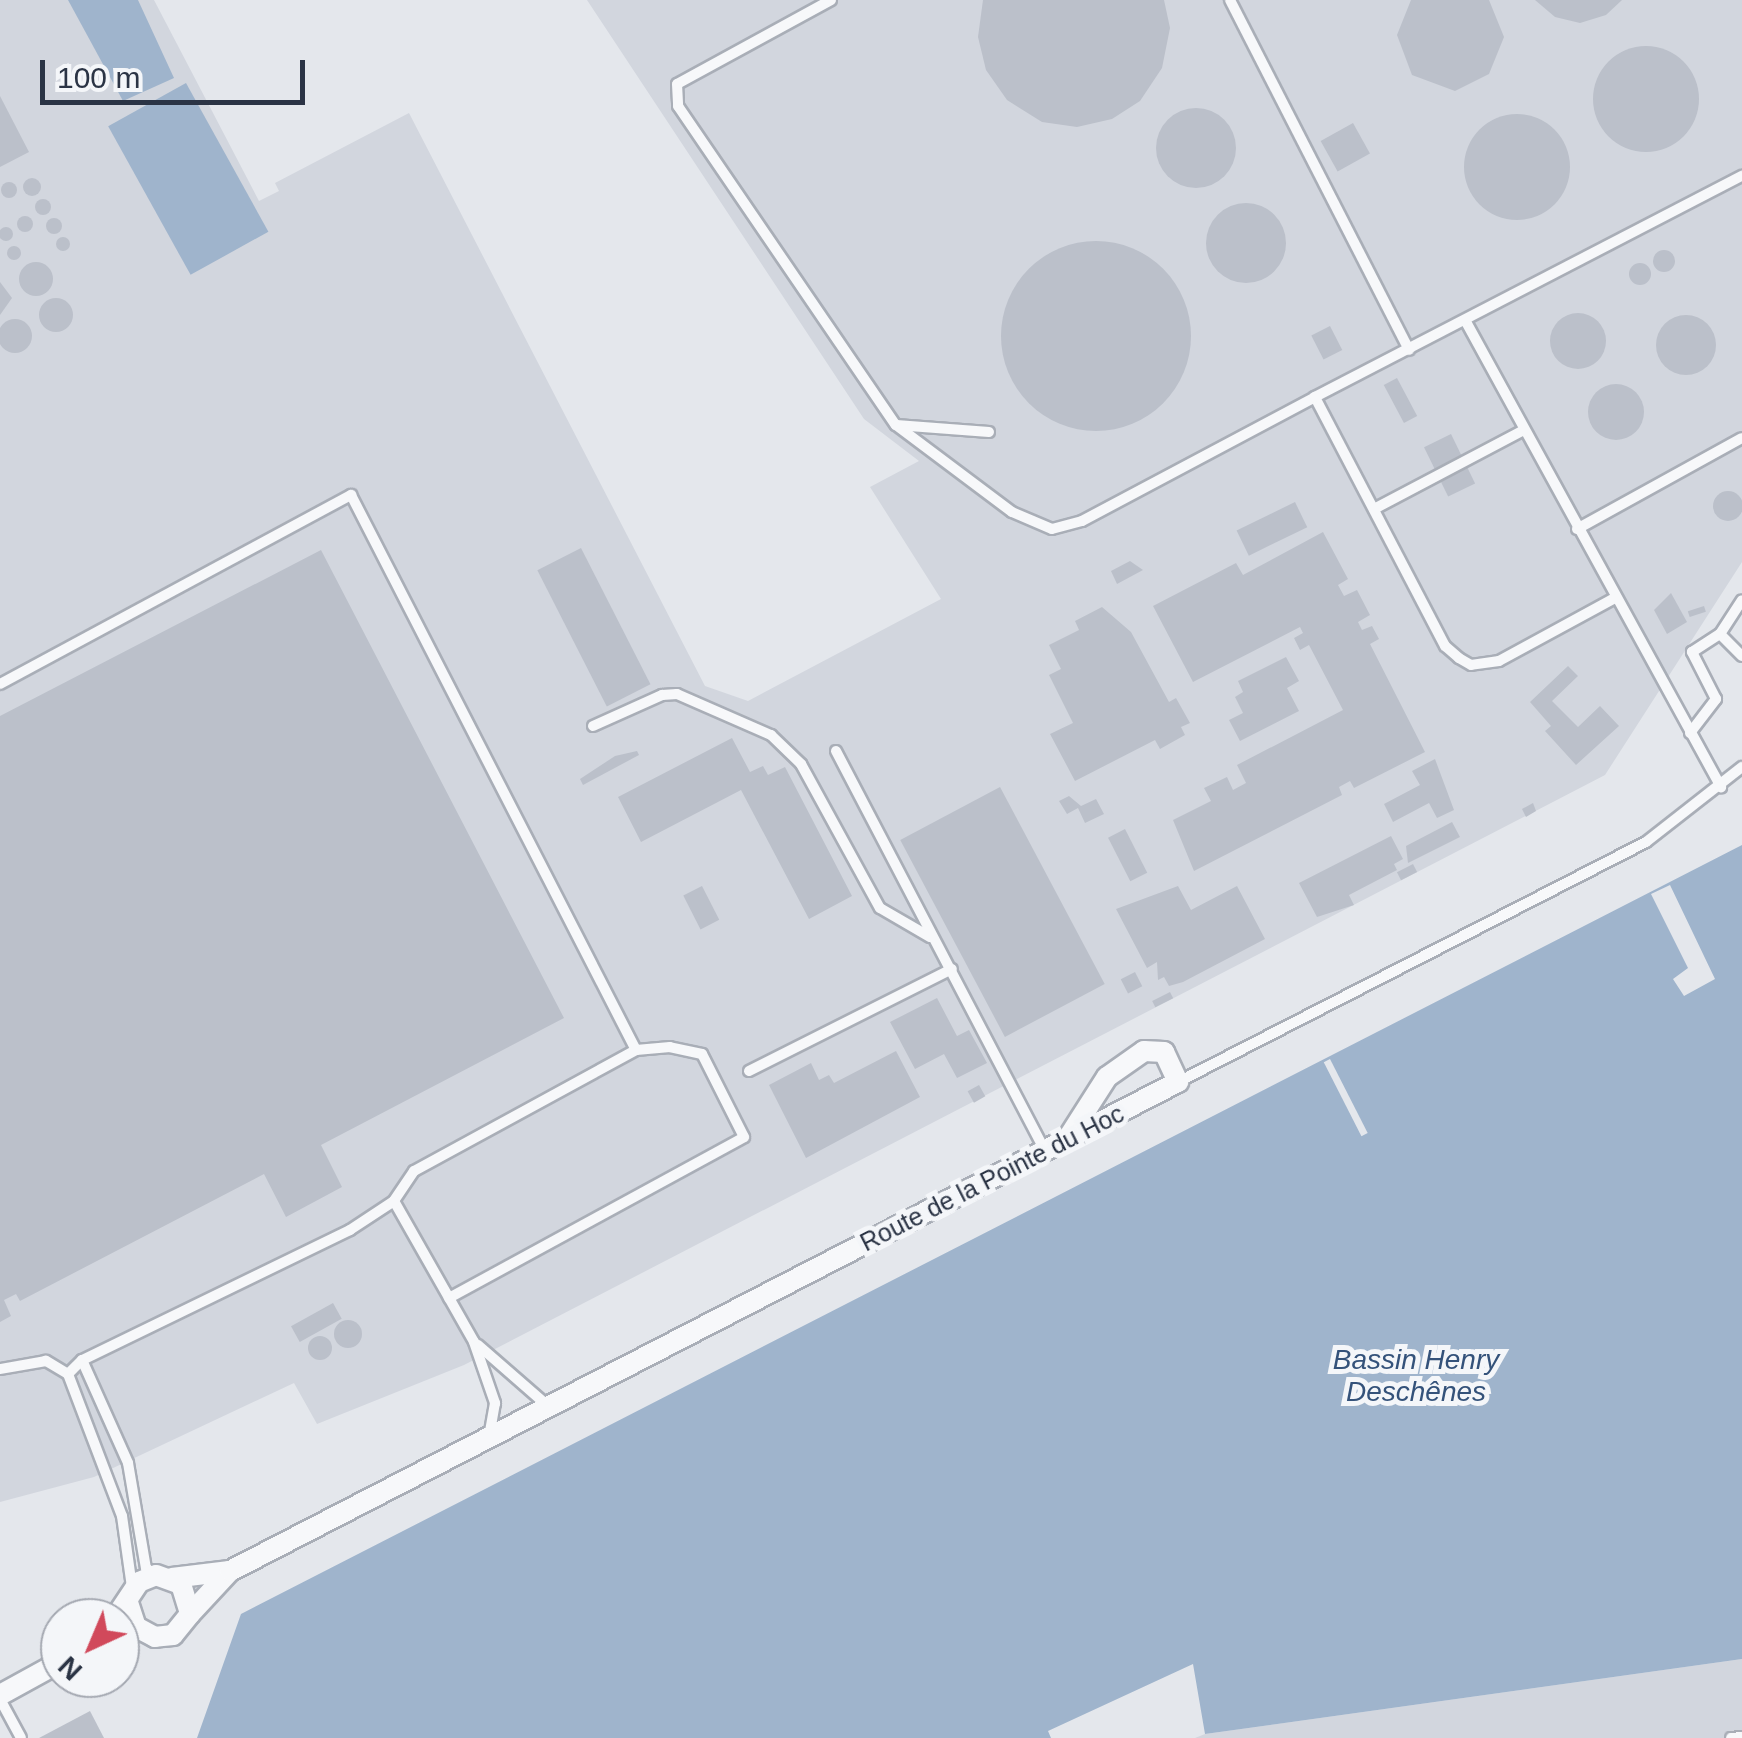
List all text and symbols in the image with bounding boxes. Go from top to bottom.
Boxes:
scale bar [45,40,310,102]
text: 100 m [57,61,140,94]
street label: Route de la Pointe du Hoc [855,1098,1129,1258]
water label: Bassin Henry Deschênes [1333,1343,1499,1409]
north arrow [40,1598,140,1698]
text: N [52,1650,88,1687]

